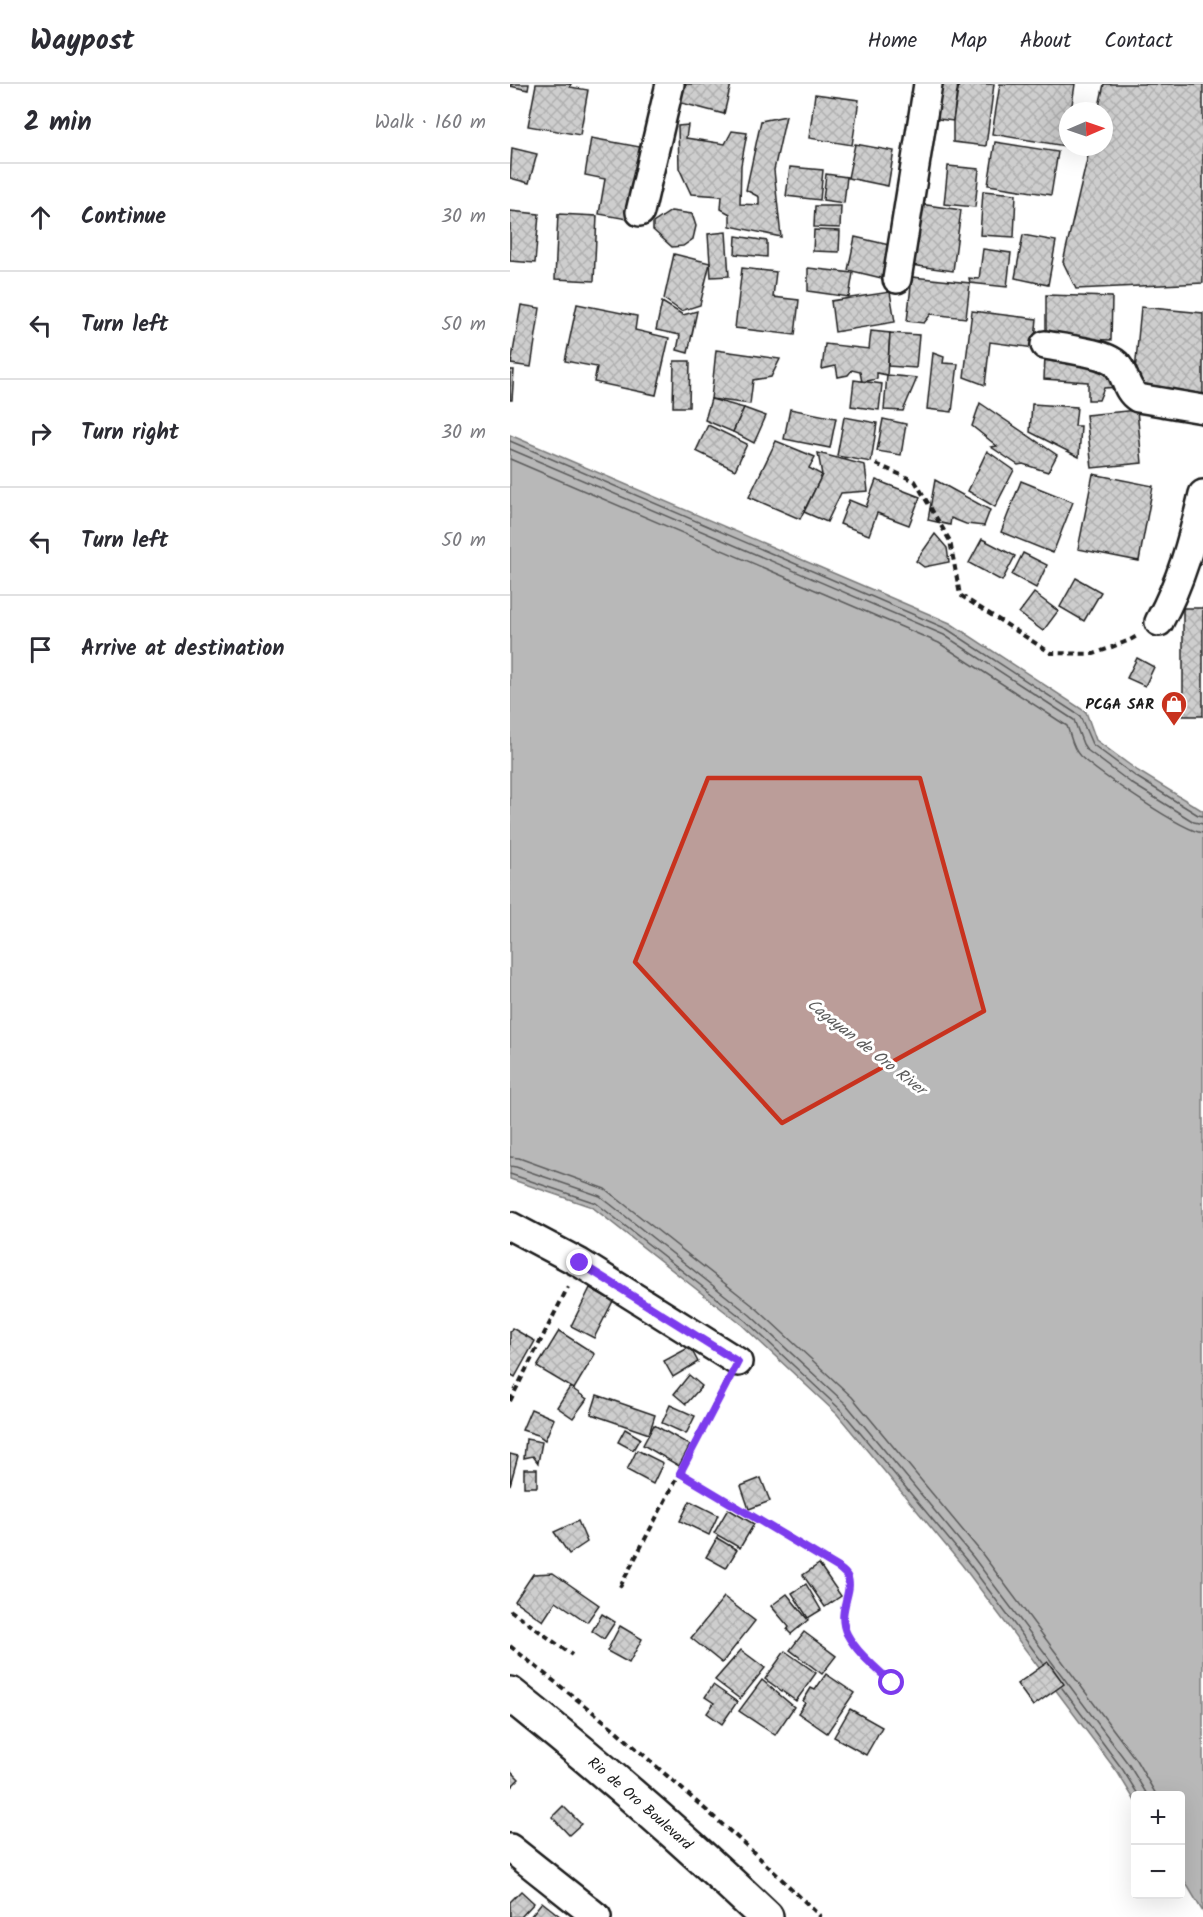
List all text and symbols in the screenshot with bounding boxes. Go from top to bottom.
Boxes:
text: Waypost [30,19,134,64]
text: Home [868,25,917,58]
text: Map [950,25,987,58]
text: About [1020,25,1071,58]
text: Contact [1104,25,1173,58]
text: 2 min [24,102,92,144]
north arrow [1059,102,1113,156]
text: Walk · 160 m [375,107,486,139]
text: Continue [81,200,166,235]
icon: ahead [24,201,57,234]
text: 30 m [441,201,486,233]
text: Turn left [81,308,168,343]
icon: left [24,309,57,342]
text: 50 m [441,309,486,341]
text: Turn right [81,416,179,451]
icon: right [24,417,57,450]
text: 30 m [441,417,486,449]
text: Turn left [81,524,168,559]
icon: left [24,525,57,558]
text: 50 m [441,525,486,557]
text: Arrive at destination [81,632,284,667]
icon: arrive [24,633,57,666]
shop icon: PCGA SAR [1159,689,1189,727]
place label: PCGA SAR [1086,693,1154,717]
water label: Cagayan de Oro River [801,993,934,1104]
route end [566,1249,592,1275]
route start [878,1669,904,1695]
street label: Rio de Oro Boulevard [582,1751,698,1857]
map controls [1131,1791,1185,1899]
button: + [1131,1791,1185,1845]
button: − [1131,1845,1185,1899]

